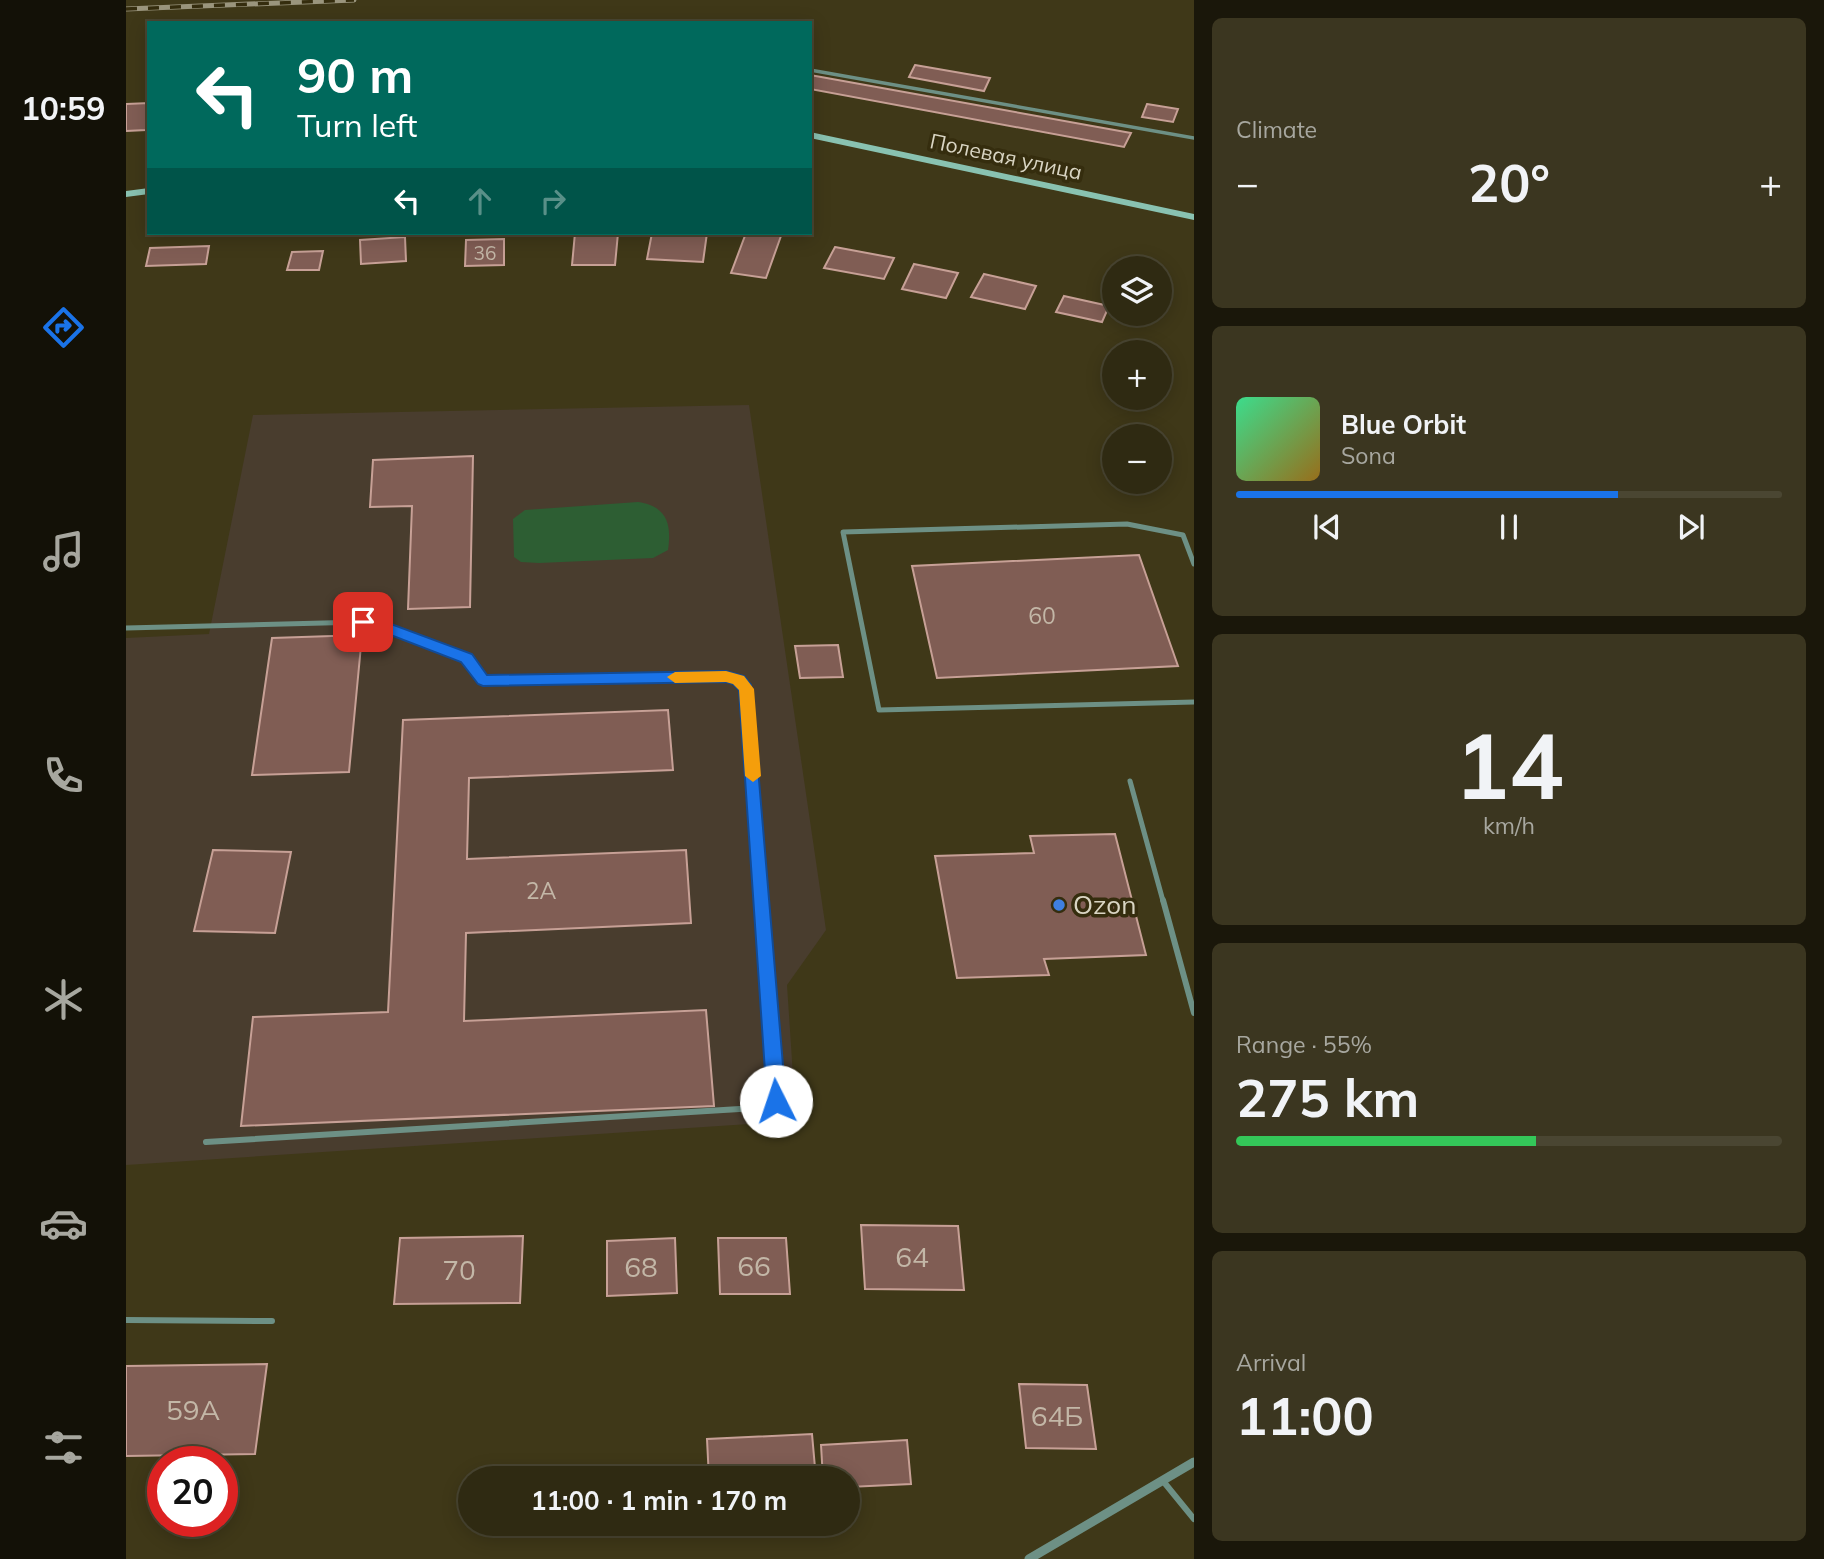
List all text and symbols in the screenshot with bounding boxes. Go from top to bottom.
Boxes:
text: 90 m [297,44,413,105]
icon: left [182,49,273,140]
text: 10:59 [21,88,105,128]
text: Turn left [297,105,417,145]
text: Climate [1236,115,1317,144]
street label: Полевая улица [928,127,1085,185]
text: 20° [1468,150,1550,215]
text: − [1236,159,1259,207]
text: + [1759,159,1782,207]
icon: left [388,182,426,220]
icon: ahead [461,182,499,220]
icon: right [534,182,572,220]
house number: 36 [474,241,496,265]
map controls [1102,256,1172,494]
button: layers [1102,256,1172,326]
icon: directions [39,303,88,352]
button: + [1102,340,1172,410]
text: Blue Orbit [1341,408,1466,441]
button: − [1102,424,1172,494]
text: Sona [1341,441,1396,470]
icon: previous [1308,508,1346,546]
icon: pause [1490,508,1528,546]
icon: next [1672,508,1710,546]
icon: music [39,527,88,576]
pin [333,592,393,652]
house number: 60 [1028,601,1056,630]
icon: arrive [344,603,382,641]
text: 14 [1454,708,1564,822]
icon: phone [39,751,88,800]
text: km/h [1483,811,1535,840]
house number: 2А [526,876,556,905]
place label: Ozon [1073,888,1136,921]
marker: Ozon [1051,897,1067,913]
icon: climate [39,975,88,1024]
text: Range · 55% [1236,1030,1372,1059]
position arrow [739,1064,813,1138]
text: 275 km [1236,1065,1419,1130]
icon: car [39,1199,88,1248]
house number: 64 [895,1239,929,1274]
house number: 66 [737,1248,771,1283]
house number: 68 [624,1249,658,1284]
house number: 70 [442,1252,476,1287]
text: Arrival [1236,1348,1306,1377]
text: 11:00 [1236,1383,1374,1448]
house number: 59А [166,1392,221,1427]
house number: 64Б [1031,1398,1083,1433]
icon: filters [39,1423,88,1472]
speed limit sign: 20 [147,1446,238,1537]
text: 11:00 · 1 min · 170 m [531,1484,787,1517]

